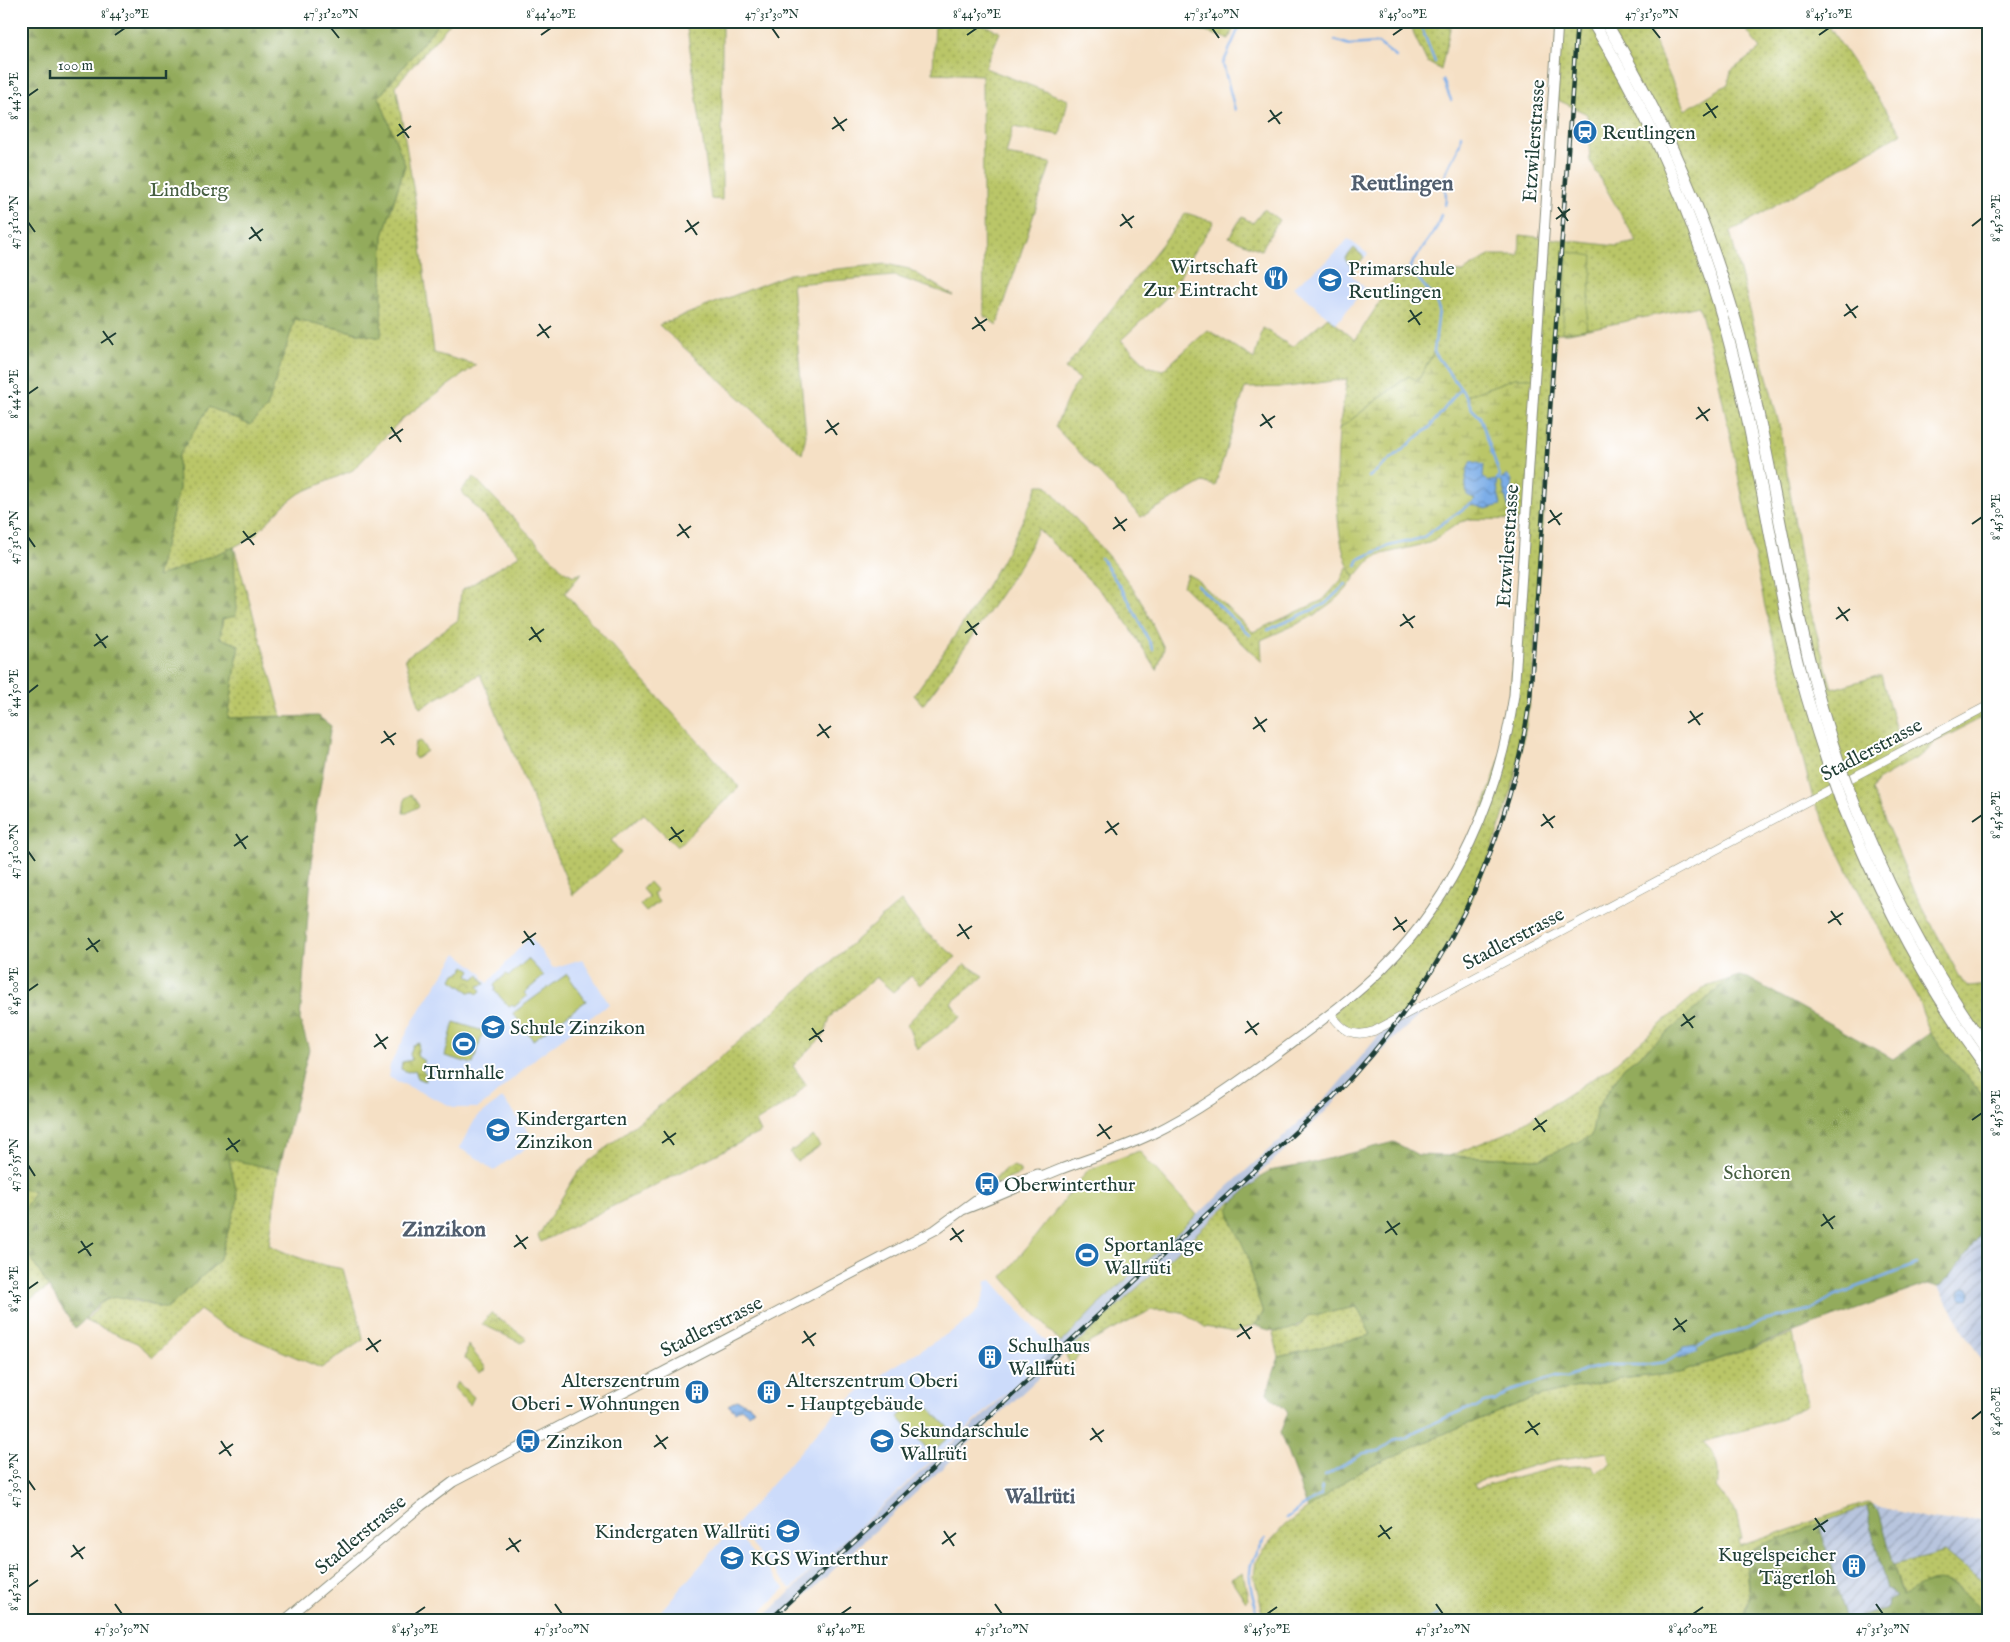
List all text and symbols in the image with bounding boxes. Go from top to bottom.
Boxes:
text: 8°44'30"E [101,7,149,22]
text: 47°31'20"N [303,7,359,22]
text: 8°44'40"E [526,7,576,22]
text: 47°31'30"N [745,7,800,22]
text: 8°44'50"E [953,7,1001,22]
text: 47°31'40"N [1184,7,1240,22]
text: 8°45'00"E [1379,7,1427,22]
text: 47°31'50"N [1625,7,1679,22]
text: 8°45'10"E [1806,7,1852,22]
scale bar [50,48,166,80]
text: 100 m [58,56,94,75]
text: 8°44'30"E [7,72,22,120]
street label: Etzwilerstrasse [1518,79,1551,204]
station icon: Reutlingen [1572,119,1598,145]
place label: Reutlingen [1602,121,1696,146]
district label: Reutlingen [1350,170,1454,198]
park label: Lindberg [150,178,230,203]
text: 47°31'10"N [7,194,22,249]
text: 8°45'20"E [1989,194,2004,242]
place label: Wirtschaft Zur Eintracht [1143,255,1258,303]
place label: Primarschule Reutlingen [1348,257,1455,305]
restaurant icon: Wirtschaft Zur Eintracht [1263,265,1289,291]
school or university icon: Primarschule Reutlingen [1317,267,1343,293]
text: 8°44'40"E [7,369,22,419]
street label: Etzwilerstrasse [1492,484,1525,609]
text: 8°45'30"E [1989,494,2004,540]
text: 47°31'05"N [7,509,22,564]
text: 8°44'50"E [7,669,22,717]
street label: Stadlerstrasse [1817,713,1927,788]
text: 8°45'40"E [1989,791,2004,839]
text: 47°31'00"N [7,823,22,879]
street label: Stadlerstrasse [1459,902,1569,977]
text: 8°45'00"E [7,967,22,1015]
school or university icon: Schule Zinzikon [480,1014,506,1040]
place label: Schule Zinzikon [510,1016,646,1041]
sports icon: Turnhalle [451,1031,477,1057]
place label: Turnhalle [424,1061,504,1086]
text: 8°45'50"E [1989,1090,2004,1136]
place label: Kindergarten Zinzikon [516,1107,628,1155]
school or university icon: Kindergarten Zinzikon [485,1117,511,1143]
text: 47°30'55"N [7,1138,22,1192]
park label: Schoren [1723,1161,1791,1186]
bus stop icon: Oberwinterthur [974,1171,1000,1197]
place label: Oberwinterthur [1004,1173,1136,1198]
district label: Zinzikon [402,1216,486,1244]
place label: Sportanlage Wallrüti [1104,1233,1203,1281]
sports icon: Sportanlage Wallrüti [1074,1242,1100,1268]
text: 8°45'10"E [7,1266,22,1312]
street label: Stadlerstrasse [656,1291,767,1364]
place label: Schulhaus Wallrüti [1008,1334,1090,1382]
building icon: Schulhaus Wallrüti [977,1344,1003,1370]
place label: Alterszentrum Oberi - Wohnungen [511,1369,680,1417]
place label: Alterszentrum Oberi - Hauptgebäude [785,1369,958,1417]
building icon: Alterszentrum Oberi - Wohnungen [684,1379,710,1405]
building icon: Alterszentrum Oberi - Hauptgebäude [756,1379,782,1405]
text: 8°46'00"E [1989,1387,2004,1435]
place label: Sekundarschule Wallrüti [900,1419,1029,1467]
bus stop icon: Zinzikon [515,1428,541,1454]
school or university icon: Sekundarschule Wallrüti [869,1428,895,1454]
place label: Zinzikon [546,1430,623,1455]
text: 47°30'50"N [7,1452,22,1508]
district label: Wallrüti [1004,1484,1076,1511]
street label: Stadlerstrasse [310,1490,412,1581]
school or university icon: Kindergaten Wallrüti [775,1518,801,1544]
place label: Kindergaten Wallrüti [594,1520,770,1545]
place label: Kugelspeicher Tägerloh [1718,1543,1837,1591]
school or university icon: KGS Winterthur [719,1545,745,1571]
place label: KGS Winterthur [750,1547,889,1572]
building icon: Kugelspeicher Tägerloh [1841,1553,1867,1579]
text: 8°45'20"E [7,1563,22,1611]
text: 47°30'50"N [94,1622,150,1637]
text: 8°45'30"E [392,1622,438,1637]
text: 47°31'00"N [534,1622,590,1637]
text: 8°45'40"E [817,1622,865,1637]
text: 47°31'10"N [975,1622,1030,1637]
text: 8°45'50"E [1244,1622,1290,1637]
text: 47°31'20"N [1415,1622,1471,1637]
text: 8°46'00"E [1669,1622,1717,1637]
text: 47°31'30"N [1856,1622,1911,1637]

